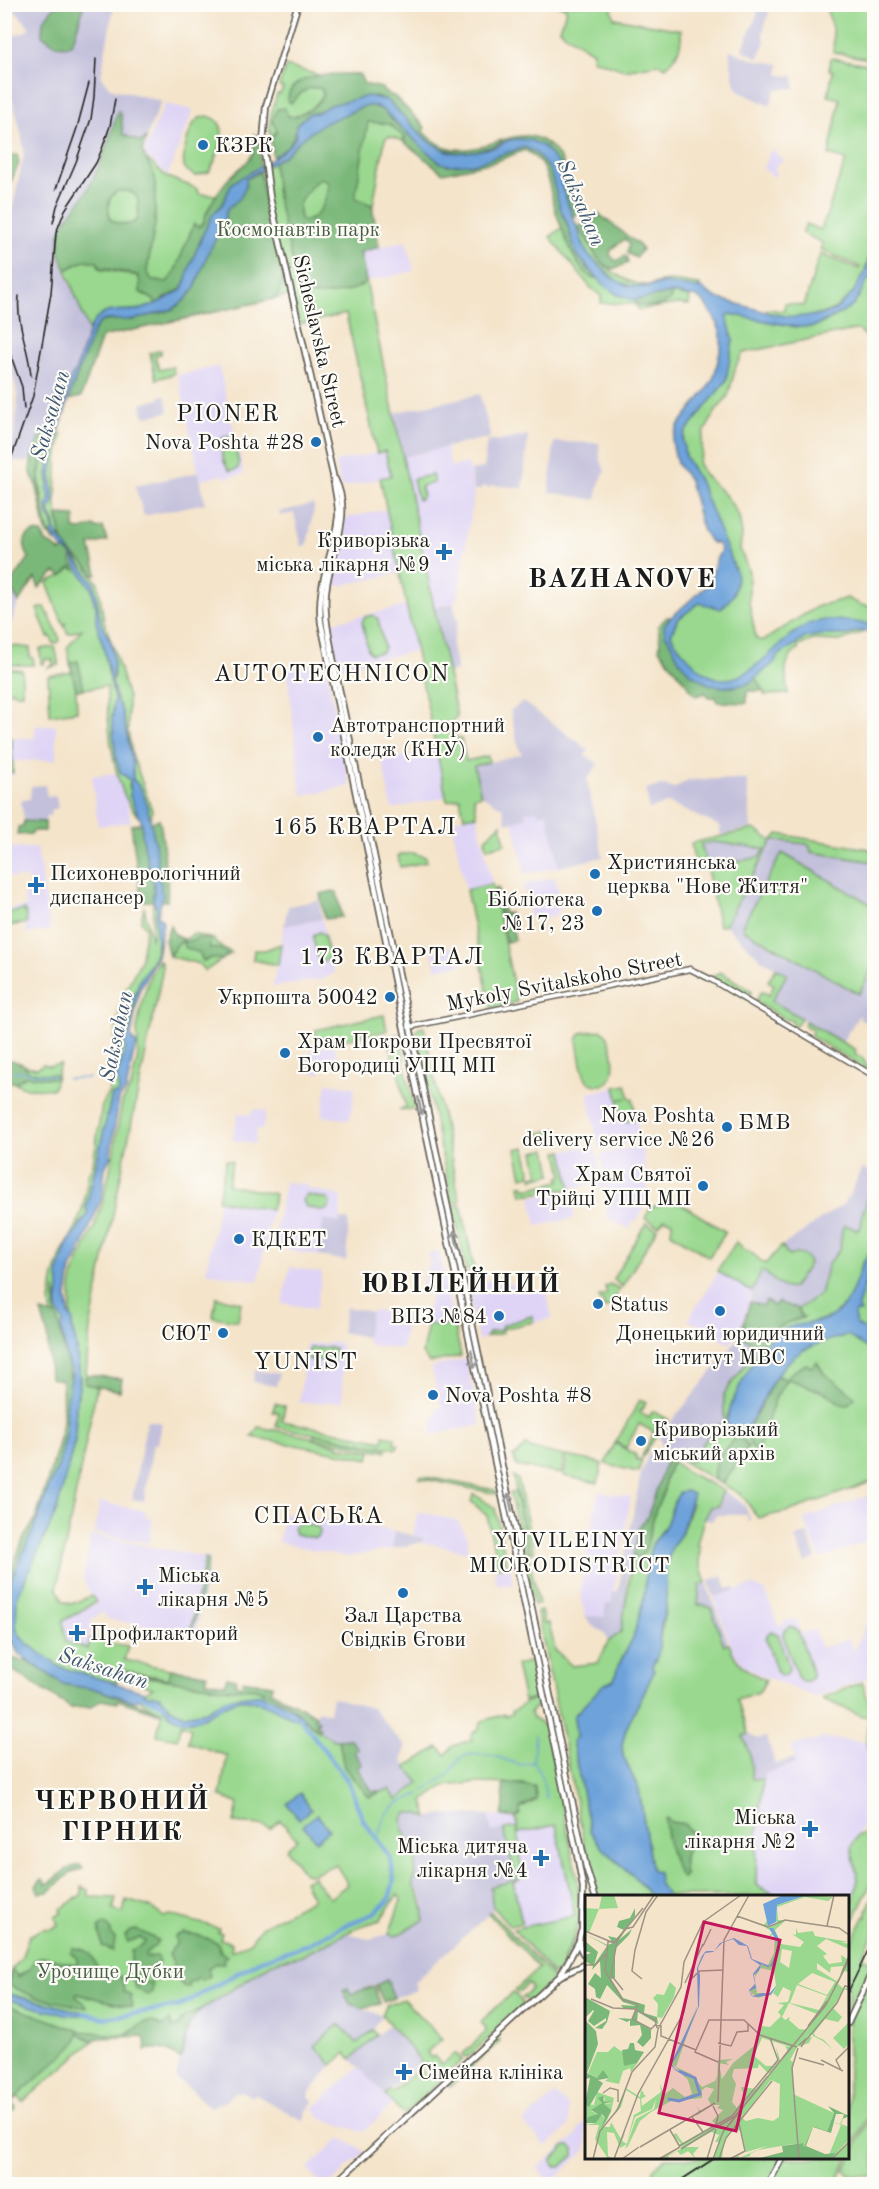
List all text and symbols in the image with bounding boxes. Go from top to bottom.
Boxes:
place label: КЗРК [215,136,273,157]
marker: КЗРК [196,138,210,152]
water label: Saksahan [552,156,609,250]
park label: Космонавтів парк [216,220,381,241]
street label: Sicheslavska Street [288,253,349,430]
water label: Saksahan [28,367,74,463]
district label: PIONER [176,403,280,427]
place label: Nova Poshta #28 [145,433,304,454]
marker: Nova Poshta #28 [309,435,323,449]
place label: Криворізька міська лікарня №9 [257,531,430,576]
marker: Криворізька міська лікарня №9 [435,543,453,561]
district label: BAZHANOVE [528,566,716,593]
district label: AUTOTECHNICON [214,663,450,687]
place label: Автотранспортний коледж (КНУ) [330,716,505,761]
marker: Автотранспортний коледж (КНУ) [311,730,325,744]
district label: 165 КВАРТАЛ [273,816,457,840]
place label: Християнська церква "Нове Життя" [607,853,808,898]
place label: Психоневрологічний диспансер [50,864,241,909]
marker: Християнська церква "Нове Життя" [588,867,602,881]
marker: Психоневрологічний диспансер [27,876,45,894]
place label: Бібліотека №17, 23 [487,890,585,935]
marker: Бібліотека №17, 23 [590,904,604,918]
district label: 173 КВАРТАЛ [300,946,484,970]
street label: Mykoly Svitalskoho Street [445,949,684,1016]
water label: Saksahan [97,988,137,1084]
place label: Укрпошта 50042 [217,988,378,1009]
marker: Укрпошта 50042 [383,990,397,1004]
place label: Храм Покрови Пресвятої Богородиці УПЦ МП [297,1032,532,1077]
marker: Храм Покрови Пресвятої Богородиці УПЦ МП [278,1046,292,1060]
one-way arrow [415,1096,426,1115]
place label: Nova Poshta delivery service №26 [522,1106,715,1151]
district label: БМВ [738,1112,792,1134]
marker: Nova Poshta delivery service №26 [720,1120,734,1134]
place label: Храм Святої Трійці УПЦ МП [536,1165,691,1210]
marker: Храм Святої Трійці УПЦ МП [696,1179,710,1193]
place label: КДКЕТ [251,1230,327,1251]
one-way arrow [449,1230,461,1249]
marker: КДКЕТ [232,1232,246,1246]
district label: ЮВІЛЕЙНИЙ [361,1266,561,1298]
place label: Status [610,1295,668,1316]
marker: Status [591,1297,605,1311]
marker: Донецький юридичний інститут МВС [713,1304,727,1318]
place label: ВПЗ №84 [390,1307,487,1328]
marker: ВПЗ №84 [492,1309,506,1323]
place label: СЮТ [161,1324,211,1345]
place label: Донецький юридичний інститут МВС [616,1324,824,1369]
marker: СЮТ [216,1326,230,1340]
one-way arrow [468,1348,479,1368]
district label: YUNIST [253,1351,359,1375]
place label: Nova Poshta #8 [445,1386,592,1407]
marker: Nova Poshta #8 [426,1388,440,1402]
place label: Криворізький міський архів [653,1420,778,1465]
marker: Криворізький міський архів [634,1434,648,1448]
one-way arrow [504,1493,515,1512]
district label: СПАСЬКА [254,1505,384,1529]
district label: YUVILEINYI MICRODISTRICT [469,1530,671,1577]
place label: Міська лікарня №5 [158,1566,269,1611]
marker: Міська лікарня №5 [136,1578,154,1596]
marker: Зал Царства Свідків Єгови [396,1586,410,1600]
place label: Зал Царства Свідків Єгови [340,1606,466,1651]
marker: Профилакторий [68,1624,86,1642]
place label: Профилакторий [90,1624,238,1645]
water label: Saksahan [56,1644,151,1694]
district label: ЧЕРВОНИЙ ГІРНИК [34,1783,210,1846]
place label: Міська лікарня №2 [685,1808,796,1853]
marker: Міська лікарня №2 [801,1820,819,1838]
place label: Міська дитяча лікарня №4 [397,1837,528,1882]
marker: Міська дитяча лікарня №4 [532,1849,550,1867]
inset map [585,1895,849,2159]
park label: Урочище Дубки [36,1962,184,1983]
marker: Сімейна клініка [395,2063,413,2081]
place label: Сімейна клініка [418,2063,563,2084]

